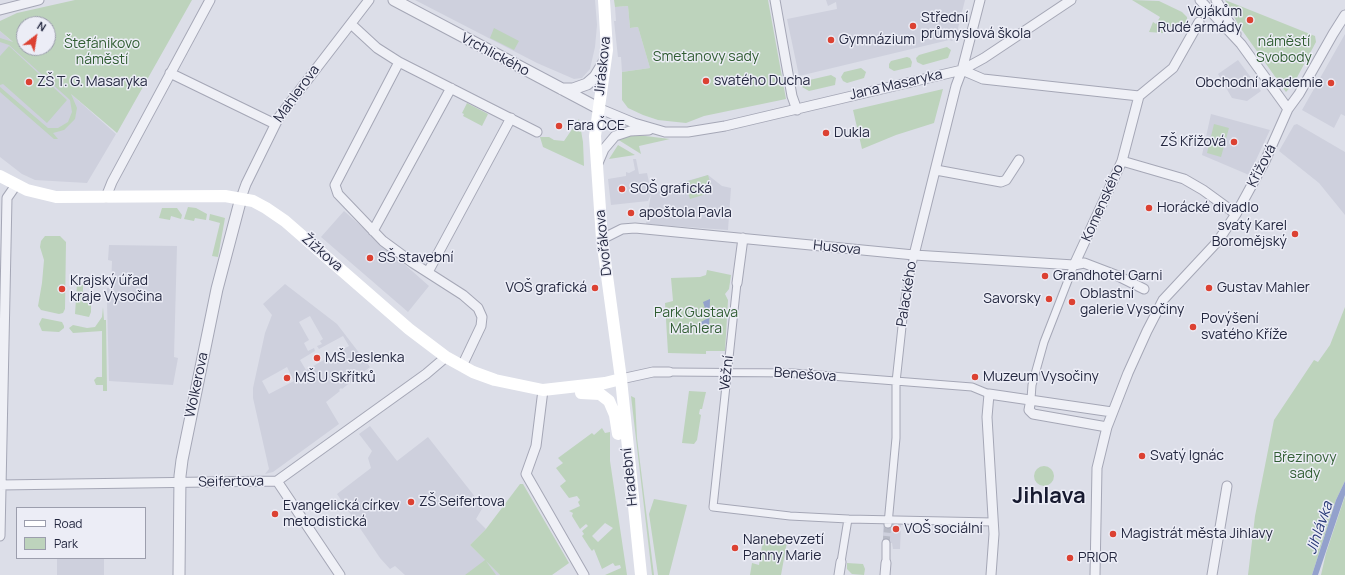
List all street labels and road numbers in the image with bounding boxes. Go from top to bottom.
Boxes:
street label: Vrchlického [458,30,532,80]
street label: Jiráskova [592,36,614,96]
street label: Mahlerova [271,62,323,126]
street label: Jana Masaryka [848,66,944,104]
street label: Křížová [1244,142,1280,190]
street label: Komenského [1078,162,1128,244]
street label: Dvořákova [592,209,616,277]
street label: Žižkova [298,231,346,275]
street label: Husova [812,237,862,259]
street label: Palackého [894,260,920,328]
street label: Wolkerova [182,351,212,419]
street label: Věžní [717,355,737,391]
street label: Benešova [773,364,837,386]
street label: Hradební [619,447,641,507]
street label: Seifertova [198,473,264,491]

